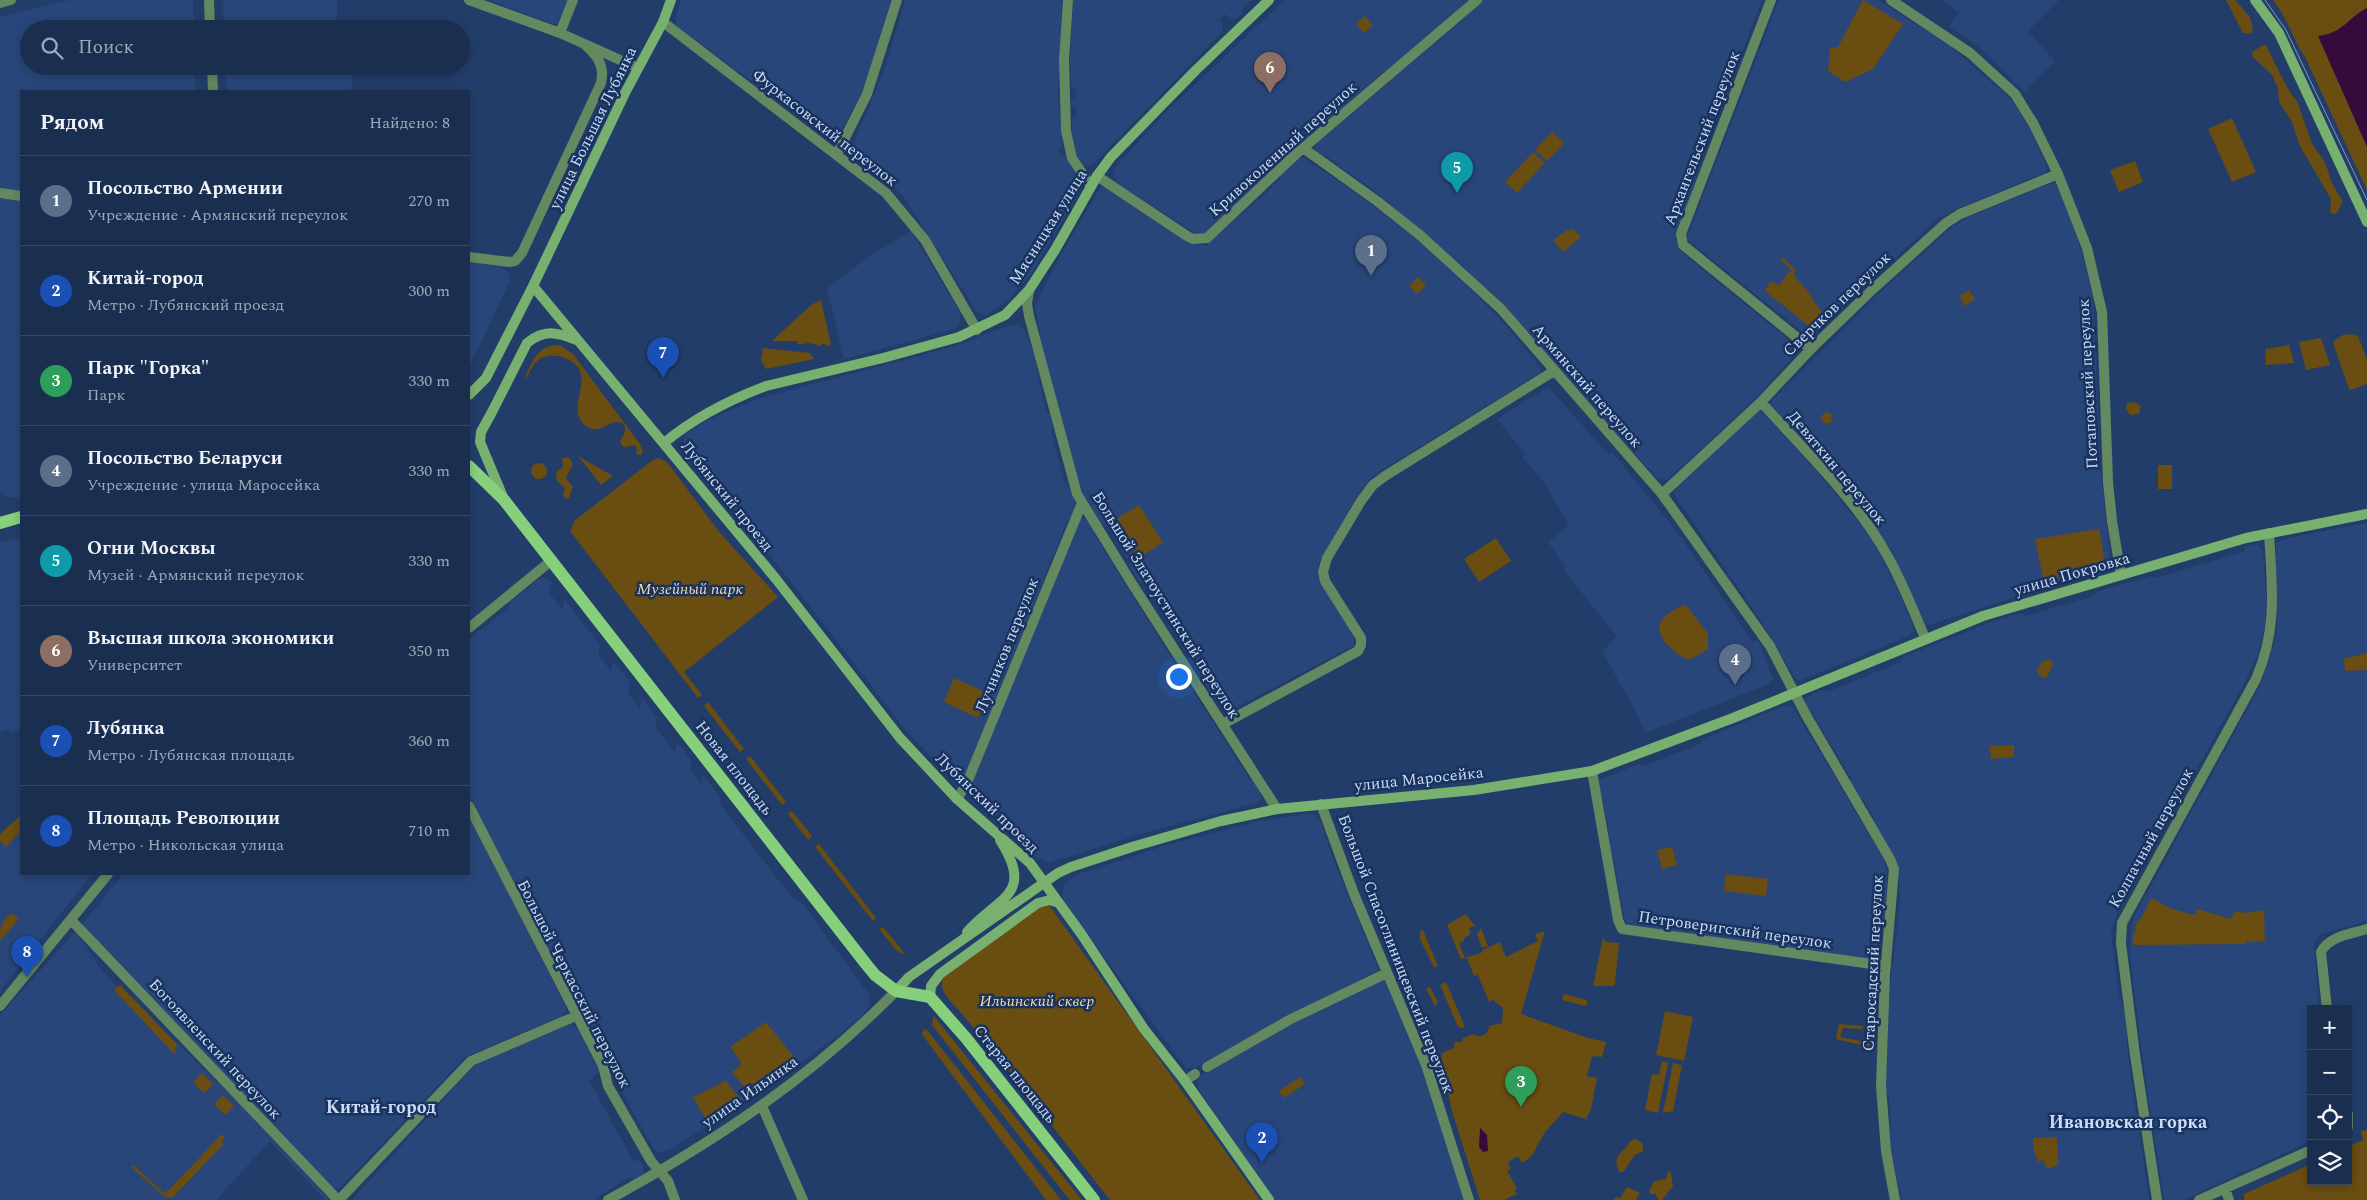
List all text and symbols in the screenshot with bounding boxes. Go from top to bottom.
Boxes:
search box [20,20,470,75]
text: Поиск [78,33,134,62]
icon: search [38,34,66,62]
street label: улица Большая Лубянка [543,42,643,214]
street label: Архангельский переулок [1658,47,1746,229]
pin: 6 [1254,52,1286,93]
street label: Фуркасовский переулок [747,63,903,193]
street label: Кривоколенный переулок [1203,76,1363,222]
text: Рядом [40,107,104,139]
text: Найдено: 8 [369,111,450,135]
pin: 5 [1441,152,1473,193]
street label: Мясницкая улица [1003,164,1093,289]
text: Посольство Армении [87,174,283,203]
text: 1 [52,189,60,213]
text: 270 m [408,189,450,213]
text: Учреждение · Армянский переулок [87,203,348,227]
pin: 1 [1355,235,1387,276]
street label: Сверчков переулок [1778,246,1897,362]
text: Китай-город [87,264,204,293]
text: 2 [52,279,60,303]
text: 300 m [408,279,450,303]
text: Метро · Лубянский проезд [87,293,284,317]
street label: Потаповский переулок [2072,298,2104,470]
street label: Армянский переулок [1526,319,1648,453]
pin: 7 [647,337,679,378]
text: Парк "Горка" [87,354,209,383]
text: 3 [52,369,60,393]
text: 330 m [408,369,450,393]
text: Парк [87,383,125,407]
street label: Девяткин переулок [1782,405,1892,531]
street label: Лубянский проезд [675,435,779,557]
text: Посольство Беларуси [87,444,283,473]
text: 4 [52,459,60,483]
text: 330 m [408,459,450,483]
text: Учреждение · улица Маросейка [87,473,320,497]
street label: Большой Златоустинский переулок [1086,487,1246,723]
text: Огни Москвы [87,534,216,563]
street label: улица Покровка [2010,546,2133,602]
text: 5 [52,549,60,573]
text: 330 m [408,549,450,573]
text: Музей · Армянский переулок [87,563,304,587]
street label: Лучников переулок [969,574,1045,716]
park label: Музейный парк [637,577,744,601]
text: Высшая школа экономики [87,624,334,653]
text: 6 [52,639,60,663]
text: 350 m [408,639,450,663]
pin: 4 [1719,644,1751,685]
text: Университет [87,653,182,677]
your location [1166,664,1192,690]
text: Лубянка [87,714,164,743]
street label: Новая площадь [689,715,779,821]
text: 7 [52,729,60,753]
text: 360 m [408,729,450,753]
text: Метро · Лубянская площадь [87,743,295,767]
street label: Лубянский проезд [930,747,1044,859]
street label: улица Маросейка [1352,760,1485,798]
street label: Колпачный переулок [2102,763,2200,912]
text: Площадь Революции [87,804,280,833]
street label: Большой Спасоглинищевский переулок [1332,811,1460,1097]
text: 8 [52,819,60,843]
text: 710 m [408,819,450,843]
text: Метро · Никольская улица [87,833,284,857]
street label: Старосадский переулок [1856,874,1890,1052]
street label: Большой Черкасский переулок [511,876,637,1093]
street label: Петроверигский переулок [1637,905,1833,955]
pin: 8 [11,936,43,977]
street label: Богоявленский переулок [143,973,287,1125]
park label: Ильинский сквер [980,989,1094,1013]
map controls [2307,1005,2352,1185]
button: + [2307,1005,2352,1050]
street label: Старая площадь [968,1019,1062,1129]
street label: улица Ильинка [696,1050,803,1135]
button: − [2307,1050,2352,1095]
pin: 3 [1505,1066,1537,1107]
district label: Китай-город [326,1094,436,1121]
button: locate [2307,1095,2352,1140]
district label: Ивановская горка [2049,1109,2208,1136]
pin: 2 [1246,1122,1278,1163]
button: layers [2307,1140,2352,1185]

